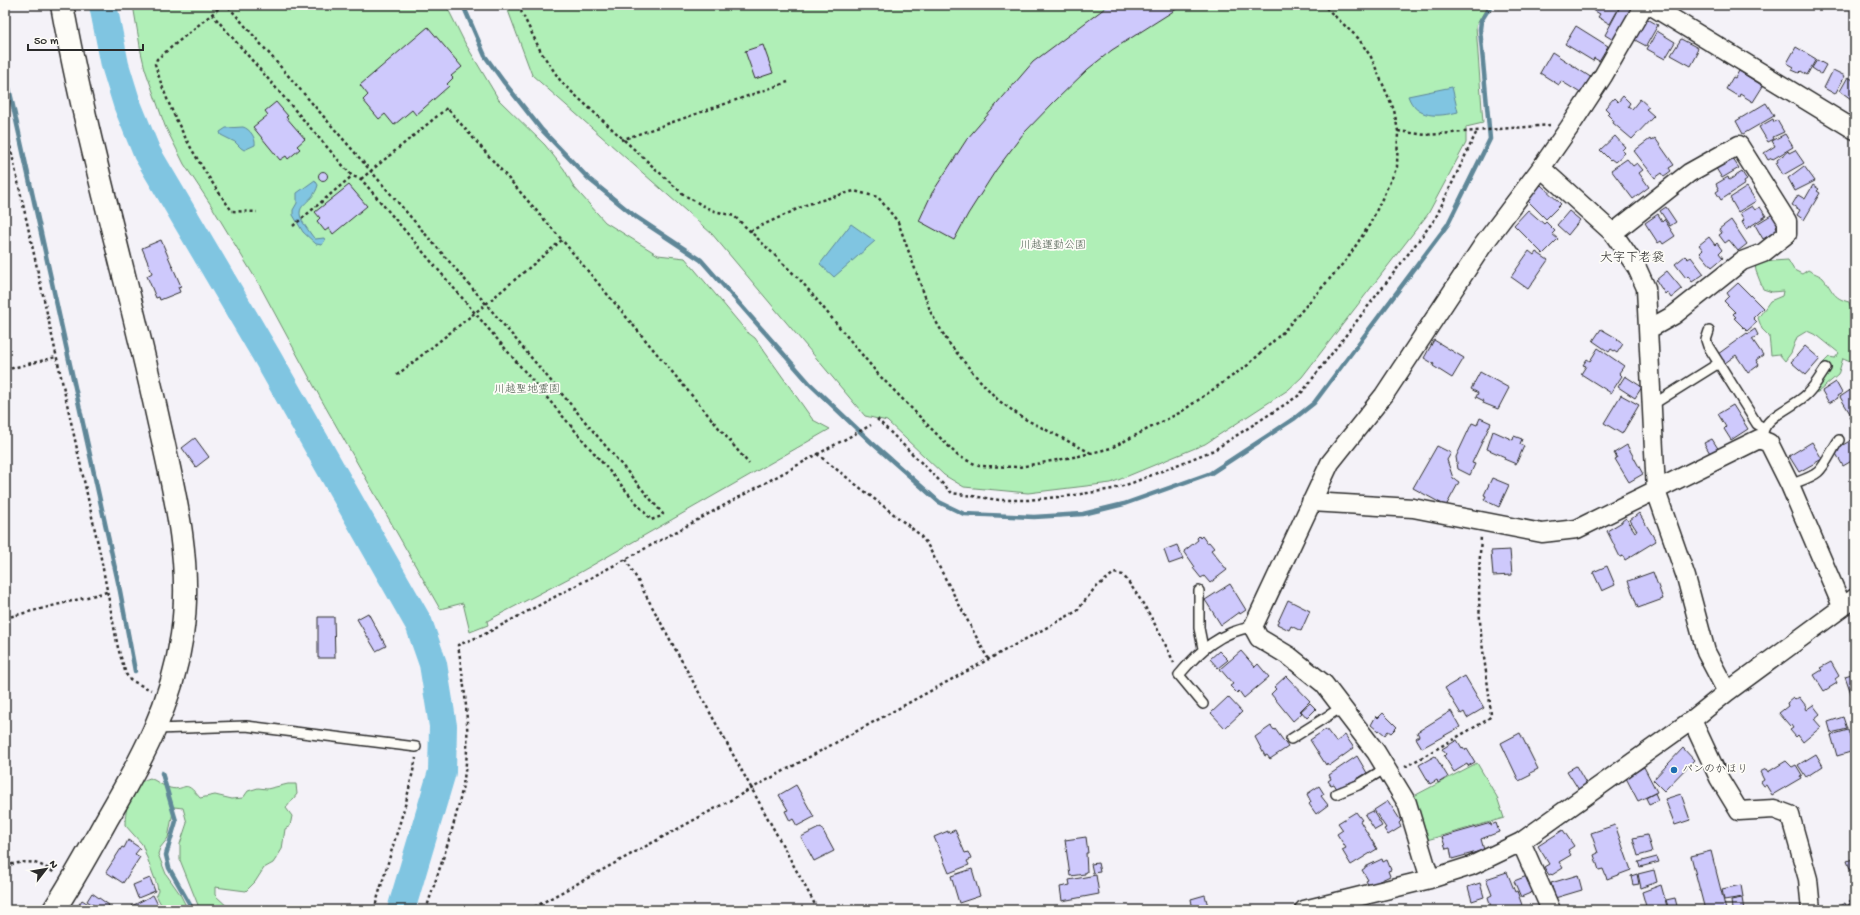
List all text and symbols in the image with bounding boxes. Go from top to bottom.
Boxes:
scale bar [28,26,143,52]
text: 50 m [34,35,59,49]
park label: 川越運動公園 [1020,239,1086,252]
district label: 大字下老袋 [1599,250,1665,266]
park label: 川越聖地霊園 [494,383,560,396]
place label: パンのかほり [1682,764,1748,776]
marker: パンのかほり [1669,765,1679,775]
north arrow [26,849,66,889]
text: N [46,859,60,871]

